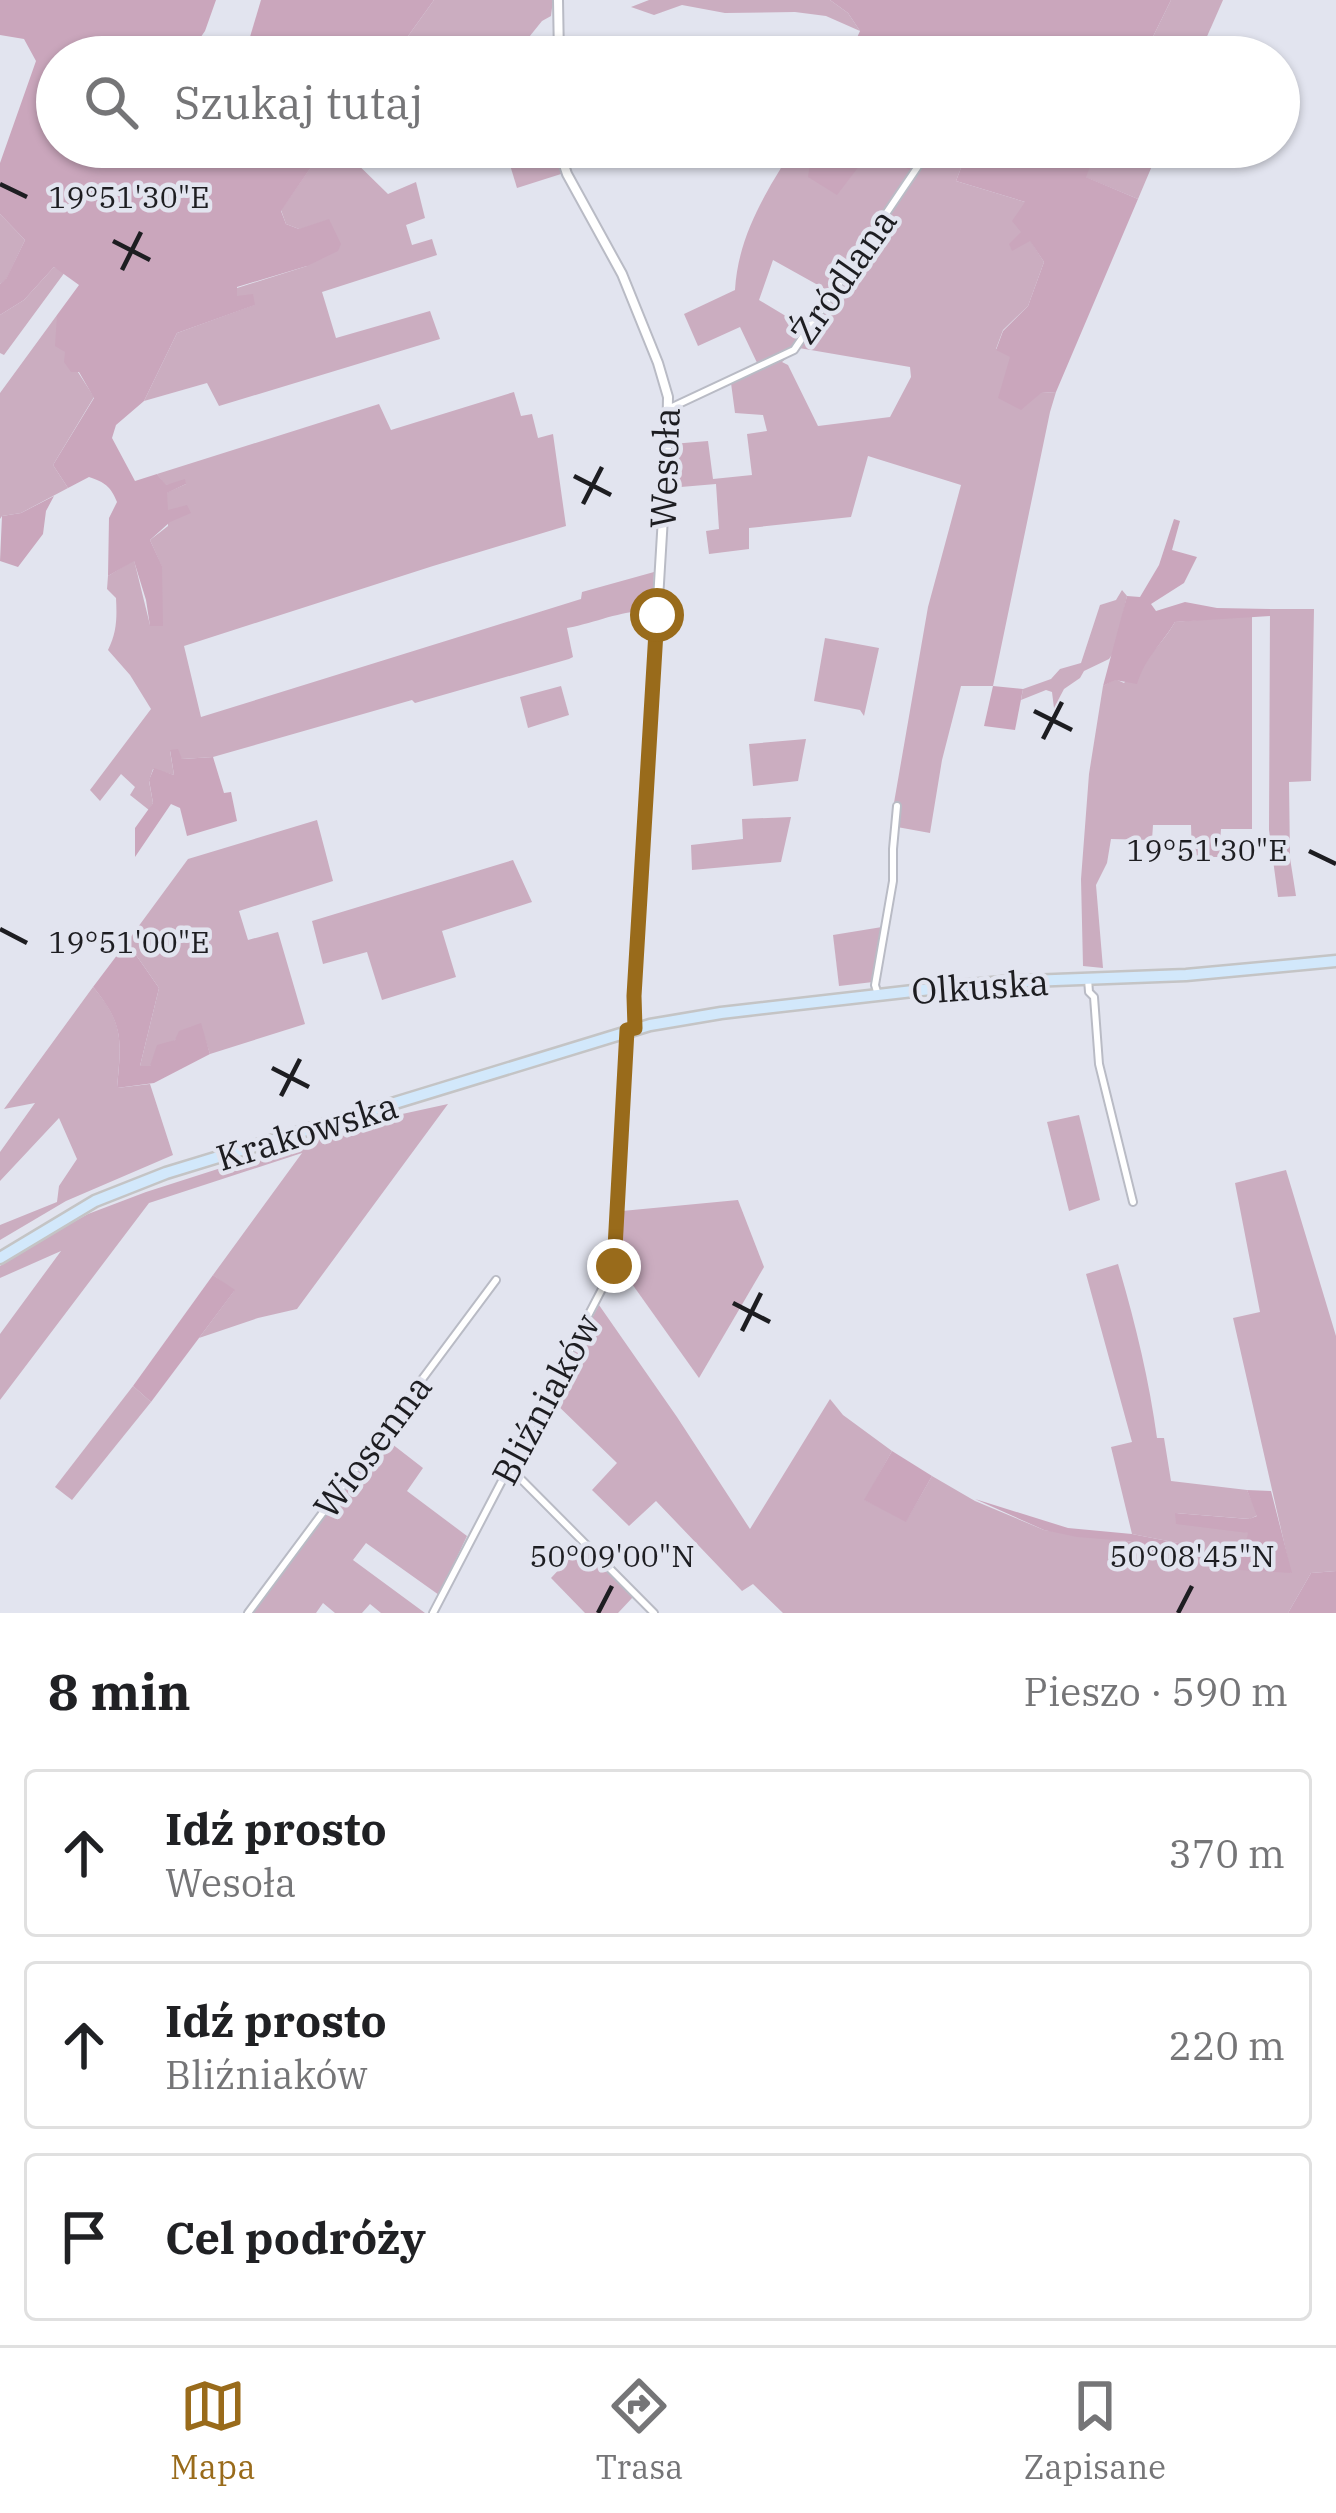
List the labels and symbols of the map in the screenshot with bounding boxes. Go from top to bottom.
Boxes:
text: 19°51'30"E [49,177,209,216]
street label: Źródlana [779,199,907,353]
street label: Wesoła [638,407,690,529]
route start [630,588,684,642]
text: 19°51'30"E [1127,830,1287,869]
text: 19°51'00"E [49,922,209,961]
street label: Olkuska [910,958,1050,1014]
street label: Krakowska [211,1081,403,1181]
route end [587,1239,641,1293]
street label: Bliźniaków [480,1305,610,1493]
street label: Wiosenna [303,1365,441,1527]
text: 50°09'00"N [530,1536,695,1575]
text: 50°08'45"N [1110,1536,1275,1575]

